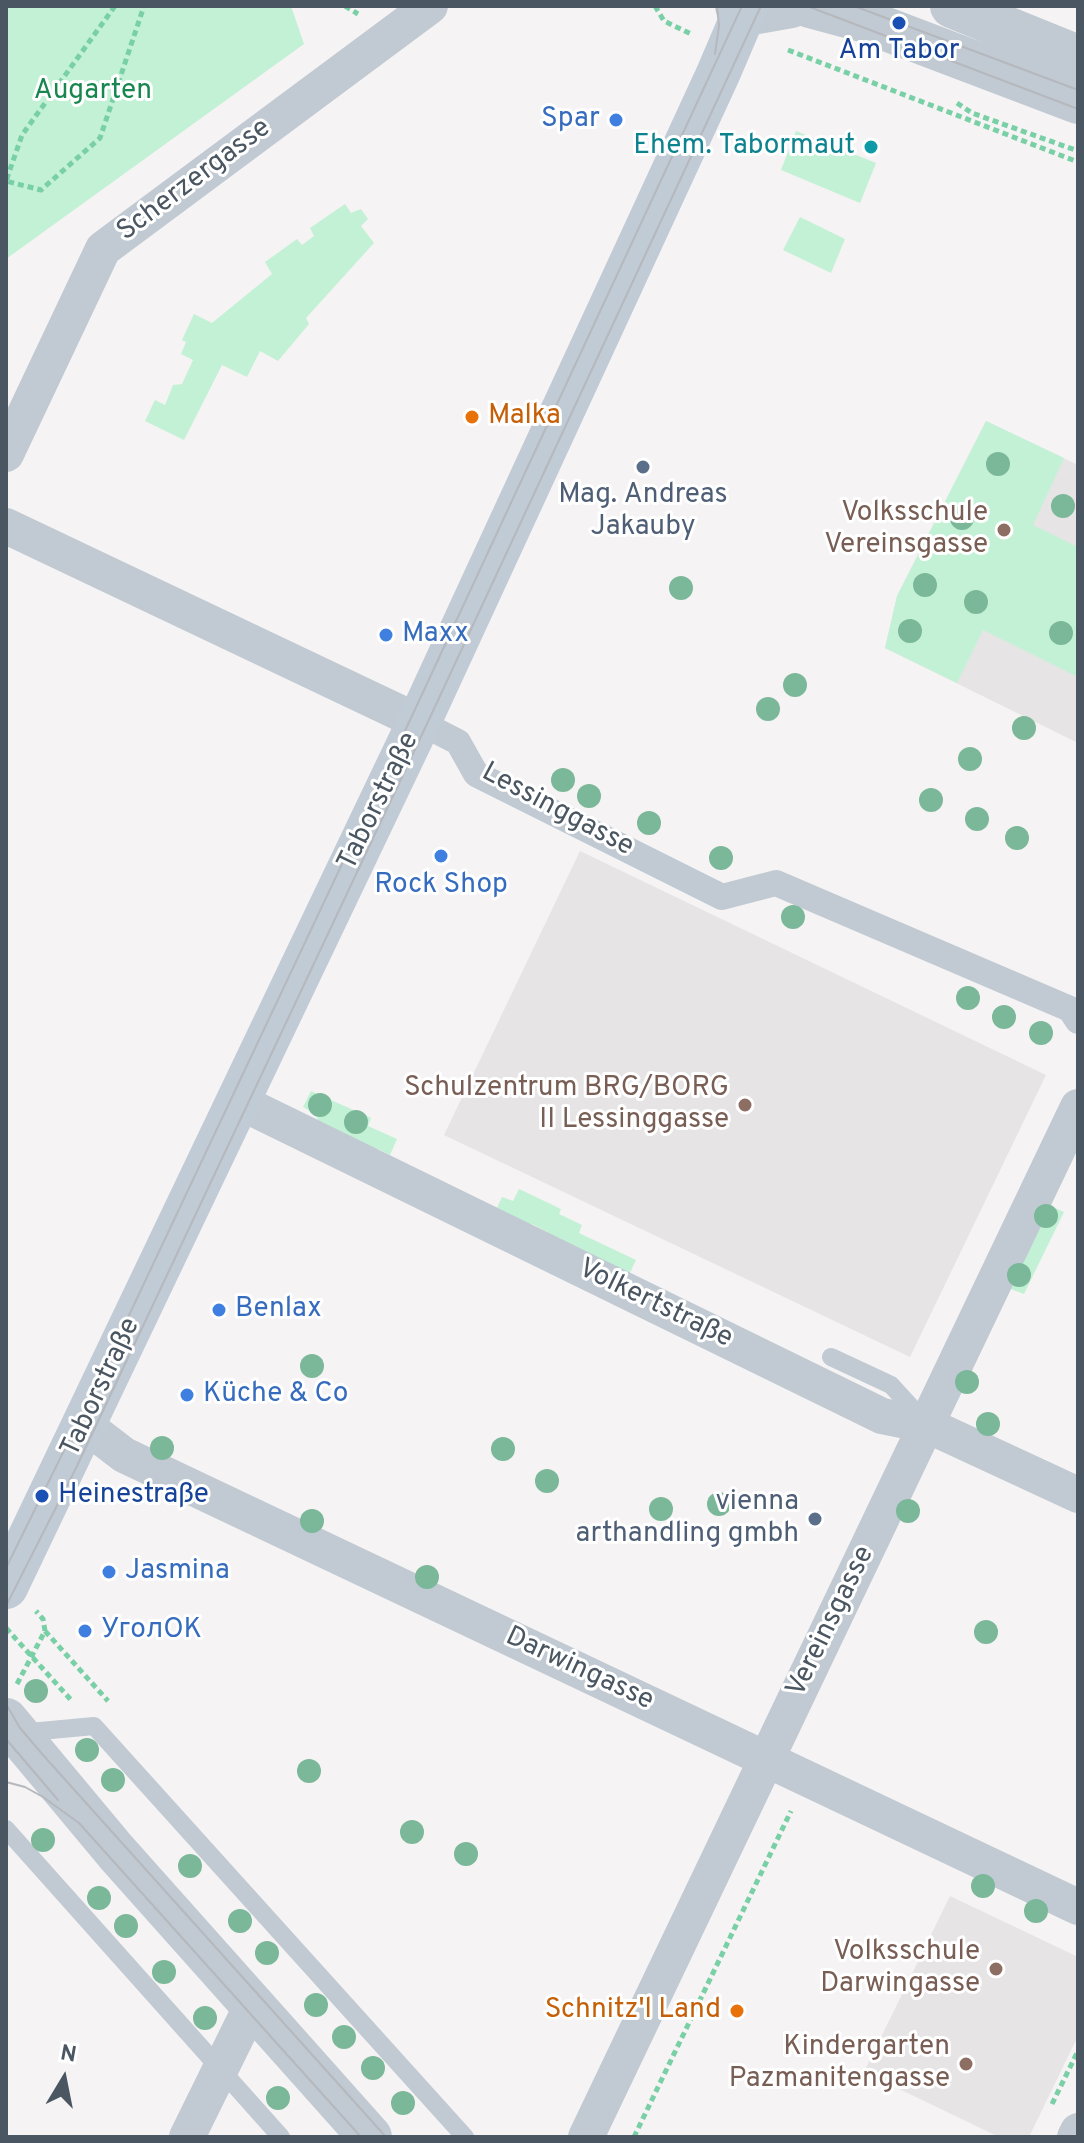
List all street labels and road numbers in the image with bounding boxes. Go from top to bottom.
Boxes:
street label: Scherzergasse [112,112,278,250]
street label: Taborstraße [332,727,428,877]
street label: Lessinggasse [475,757,639,865]
street label: Volkertstraße [572,1253,738,1357]
street label: Taborstraße [55,1313,149,1463]
street label: Vereinsgasse [781,1541,883,1703]
street label: Darwingasse [500,1621,658,1719]

